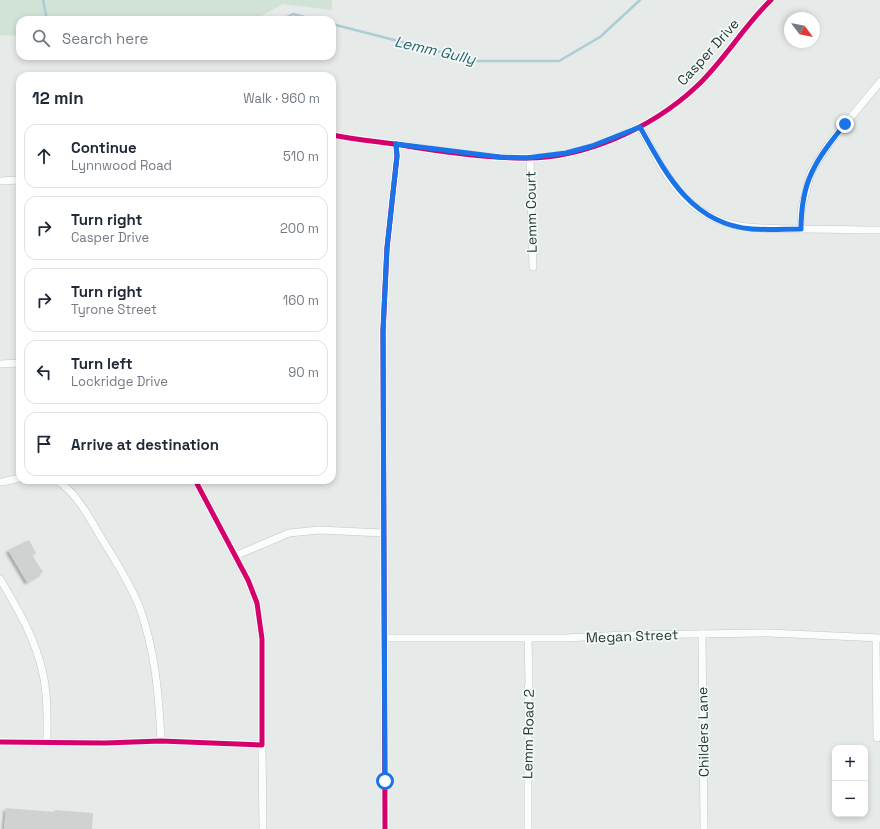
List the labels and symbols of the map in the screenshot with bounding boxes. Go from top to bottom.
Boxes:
north arrow [784,12,820,48]
street label: Casper Drive [673,15,743,89]
water label: Lemm Gully [393,31,478,69]
route end [836,115,854,133]
street label: Lemm Court [521,171,541,253]
street label: Megan Street [586,625,678,647]
street label: Childers Lane [693,687,713,777]
street label: Lemm Road 2 [518,689,538,779]
route start [376,772,394,790]

